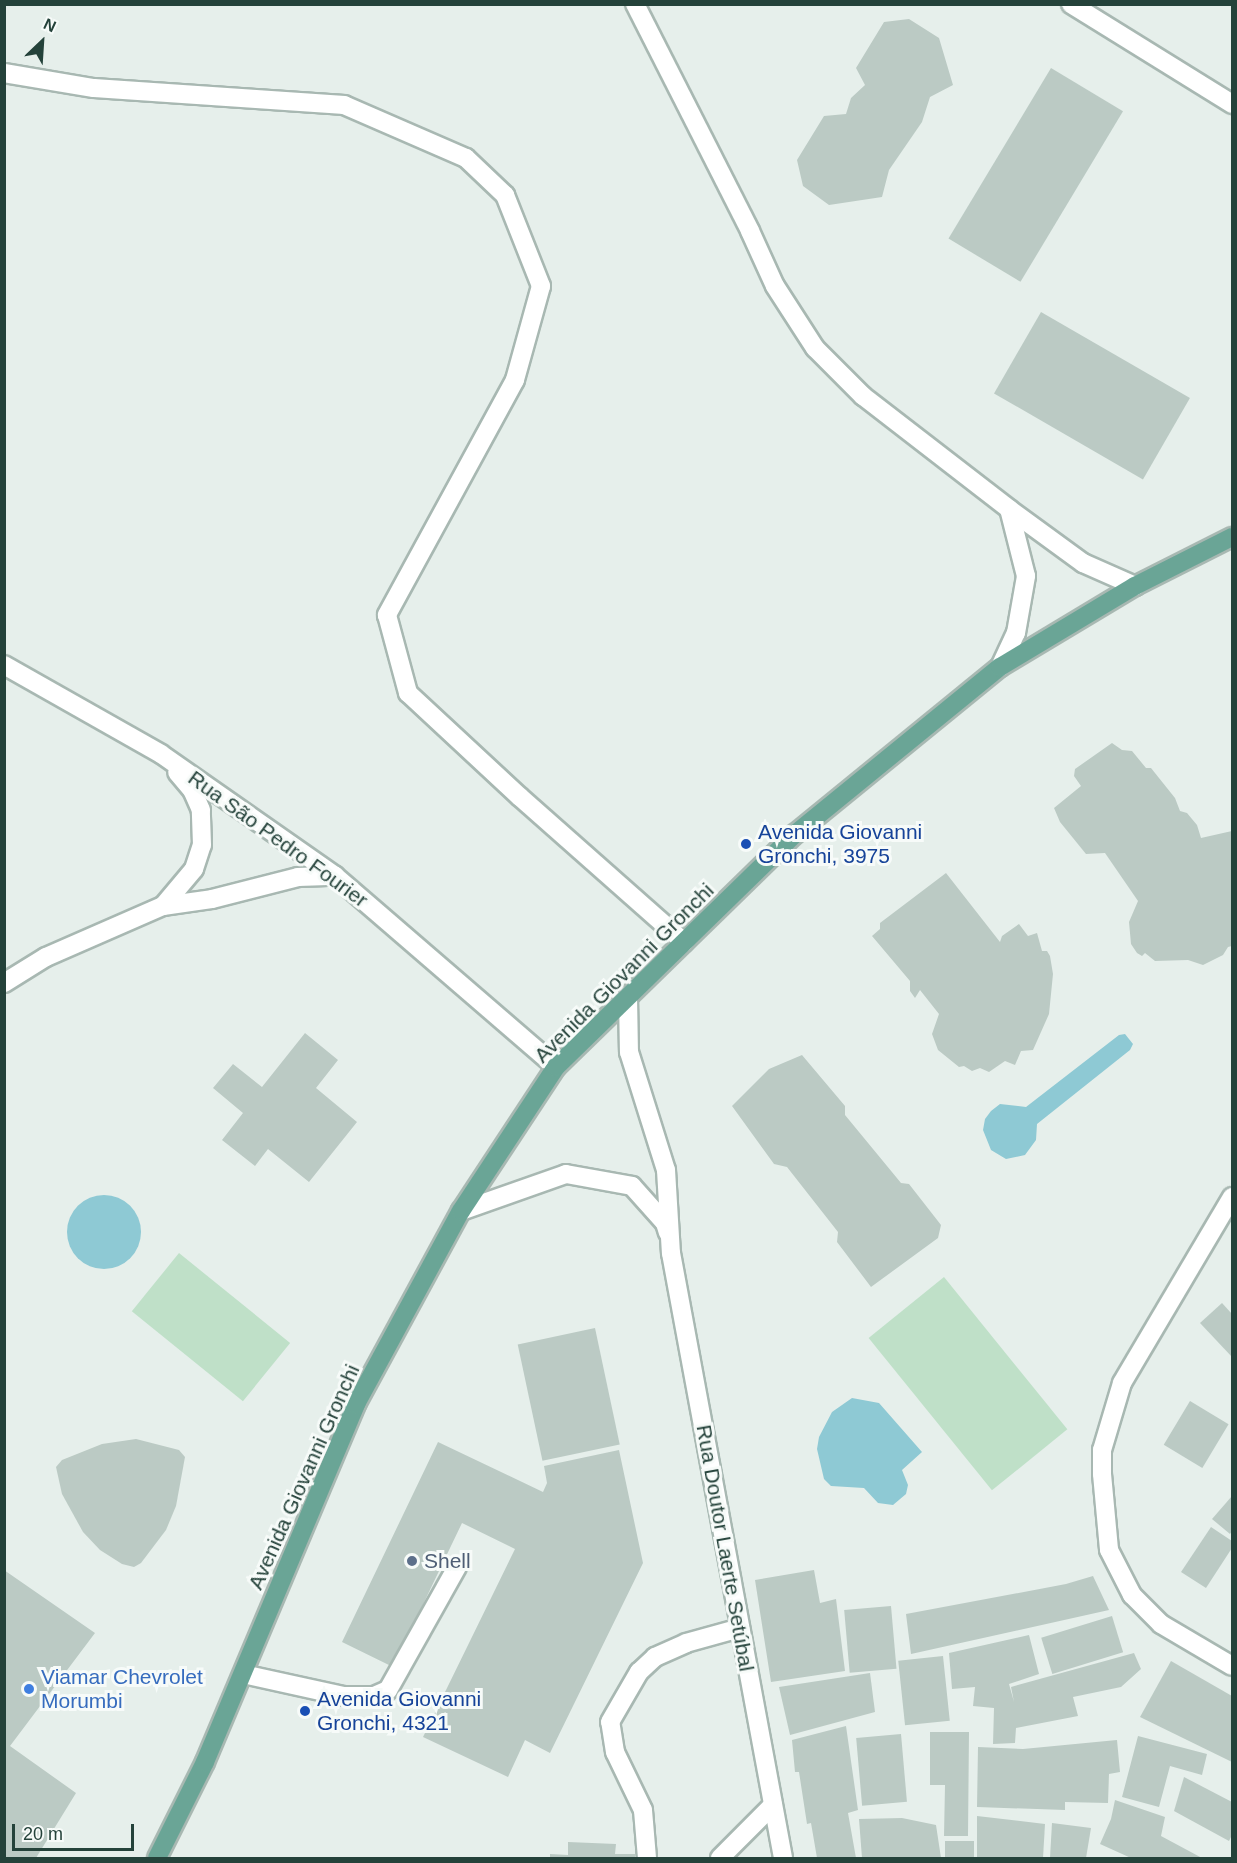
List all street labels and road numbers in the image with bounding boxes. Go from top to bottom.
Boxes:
street label: Rua São Pedro Fourier [183,765,373,913]
street label: Avenida Giovanni Gronchi [529,878,719,1068]
street label: Avenida Giovanni Gronchi [243,1361,365,1593]
street label: Rua Doutor Laerte Setúbal [691,1423,759,1673]

